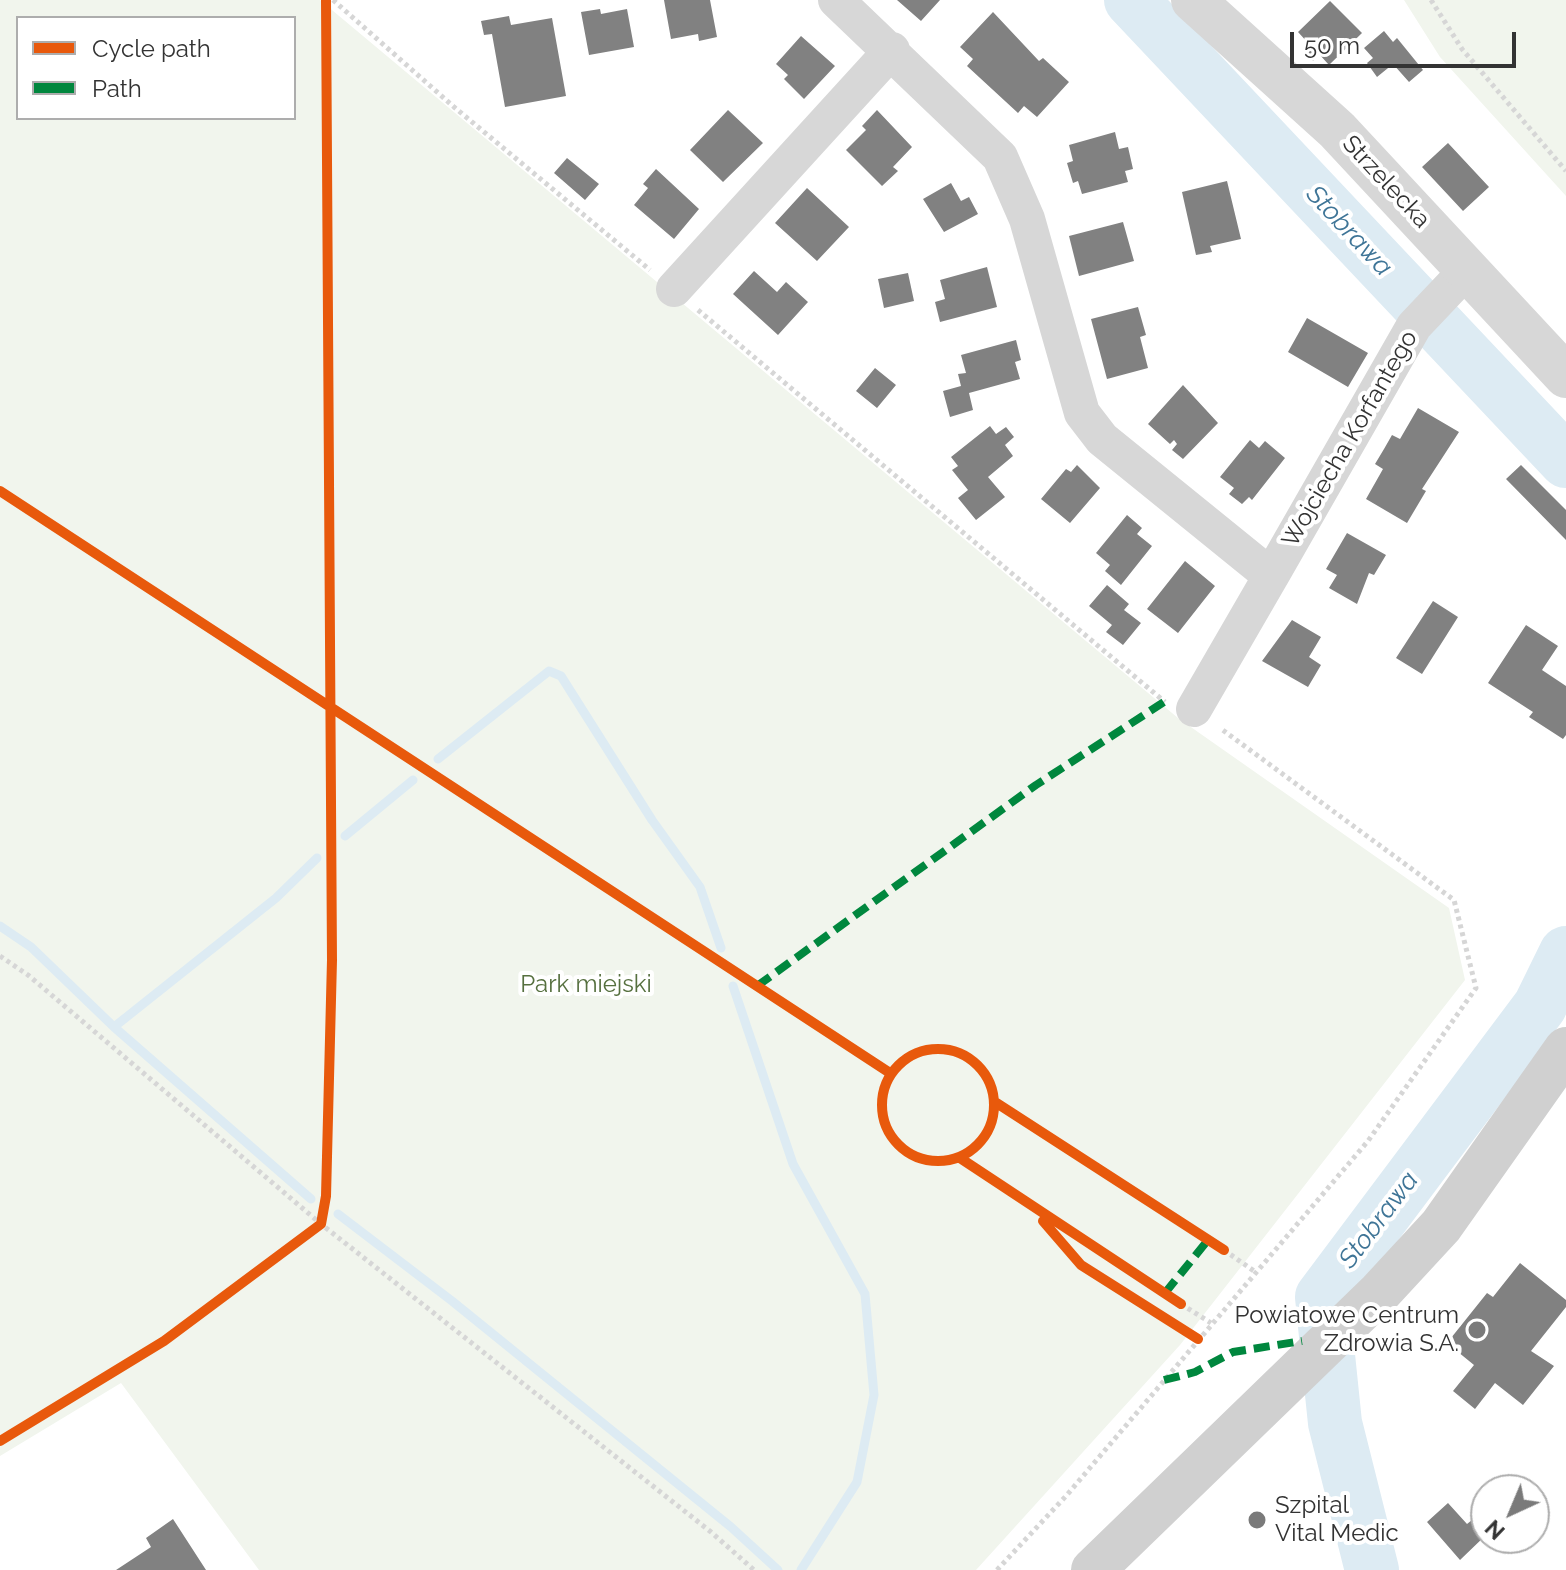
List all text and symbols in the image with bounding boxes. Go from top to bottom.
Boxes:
legend [16,16,296,120]
scale bar [1294,16,1520,66]
text: 50 m [1304,31,1360,60]
text: Cycle path [92,34,211,63]
text: Path [92,74,142,103]
street label: Strzelecka [1336,130,1436,234]
water label: Stobrawa [1299,179,1399,283]
street label: Wojciecha Korfantego [1276,326,1424,552]
park label: Park miejski [520,971,652,999]
water label: Stobrawa [1333,1166,1425,1274]
place label: Powiatowe Centrum Zdrowia S.A. [1235,1302,1459,1358]
marker: Powiatowe Centrum Zdrowia S.A. [1466,1319,1488,1341]
north arrow [1470,1474,1550,1554]
place label: Szpital Vital Medic [1275,1492,1399,1548]
marker: Szpital Vital Medic [1246,1509,1268,1531]
text: N [1480,1515,1510,1545]

